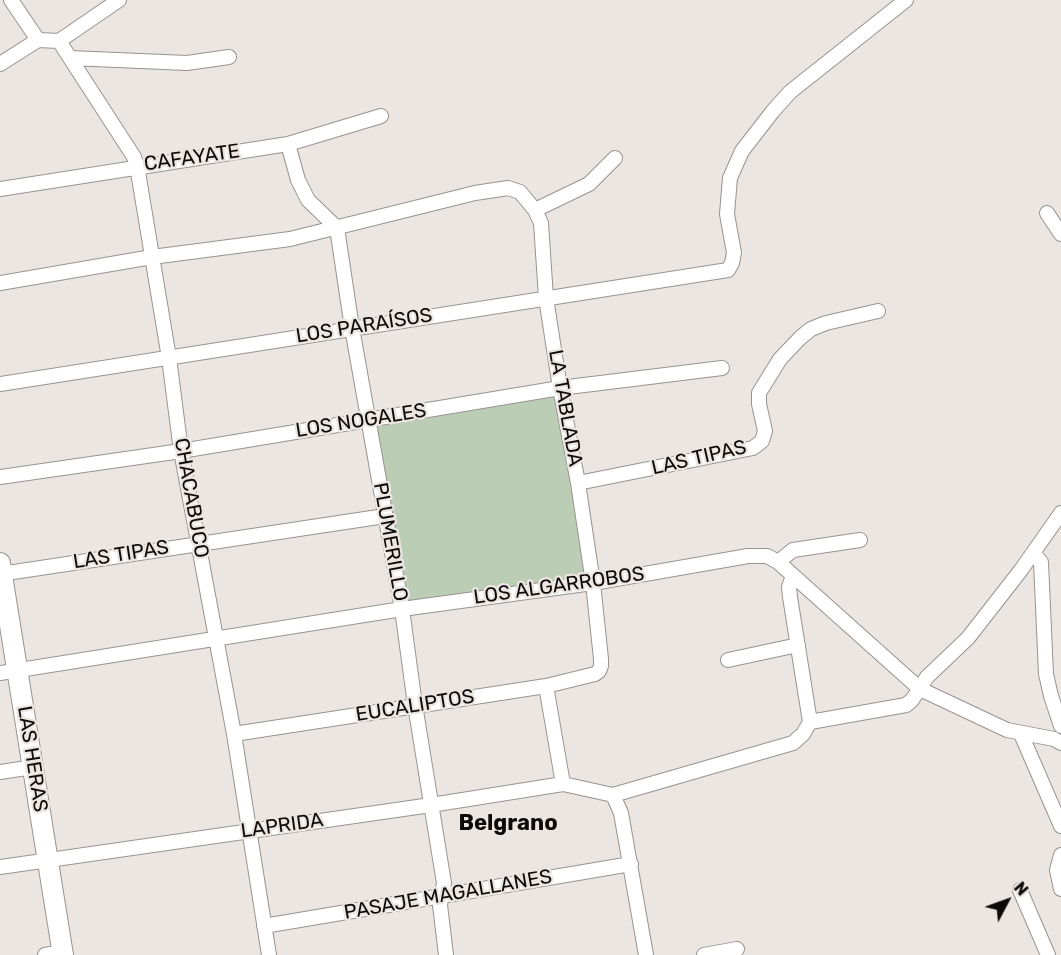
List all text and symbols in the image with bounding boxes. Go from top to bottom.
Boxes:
street label: CAFAYATE [143,139,241,177]
street label: LOS PARAÍSOS [294,303,434,349]
street label: LA TABLADA [543,348,587,468]
street label: LOS NOGALES [294,399,428,443]
street label: LAS TIPAS [649,435,749,481]
street label: CHACABUCO [169,436,213,560]
street label: PLUMERILLO [368,481,412,603]
street label: LAS TIPAS [71,536,171,574]
street label: LOS ALGARROBOS [472,562,646,610]
street label: EUCALIPTOS [354,685,476,727]
street label: LAS HERAS [12,704,52,814]
street label: LAPRIDA [239,808,325,844]
district label: Belgrano [458,811,558,837]
street label: PASAJE MAGALLANES [342,865,554,925]
north arrow [977,871,1037,931]
text: N [1010,878,1032,899]

